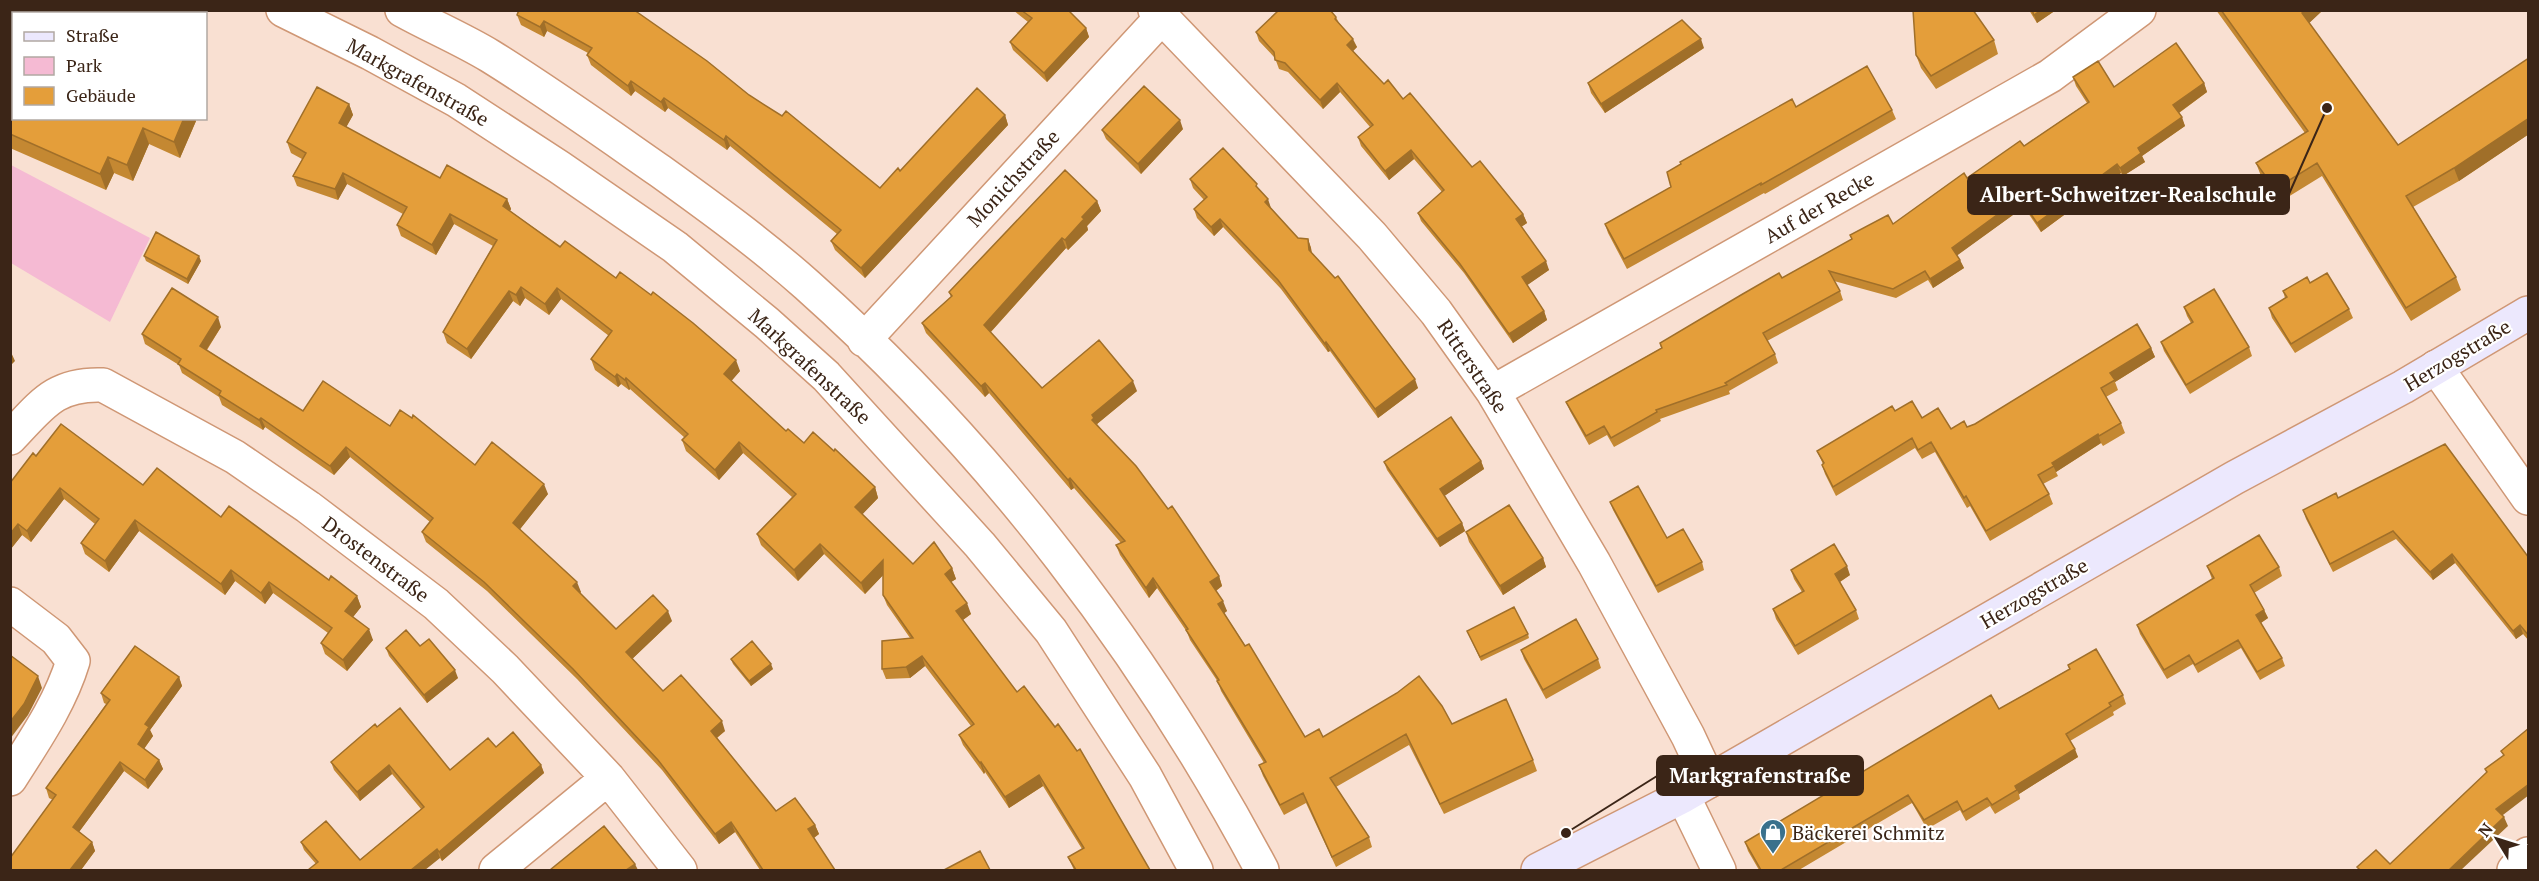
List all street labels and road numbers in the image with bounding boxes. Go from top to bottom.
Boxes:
street label: Markgrafenstraße [342,32,494,132]
street label: Monichstraße [961,123,1065,233]
street label: Auf der Recke [1759,165,1879,249]
street label: Markgrafenstraße [743,302,877,430]
street label: Herzogstraße [2399,313,2515,397]
street label: Ritterstraße [1432,314,1514,418]
street label: Drostenstraße [317,510,435,608]
street label: Herzogstraße [1975,551,2093,635]

